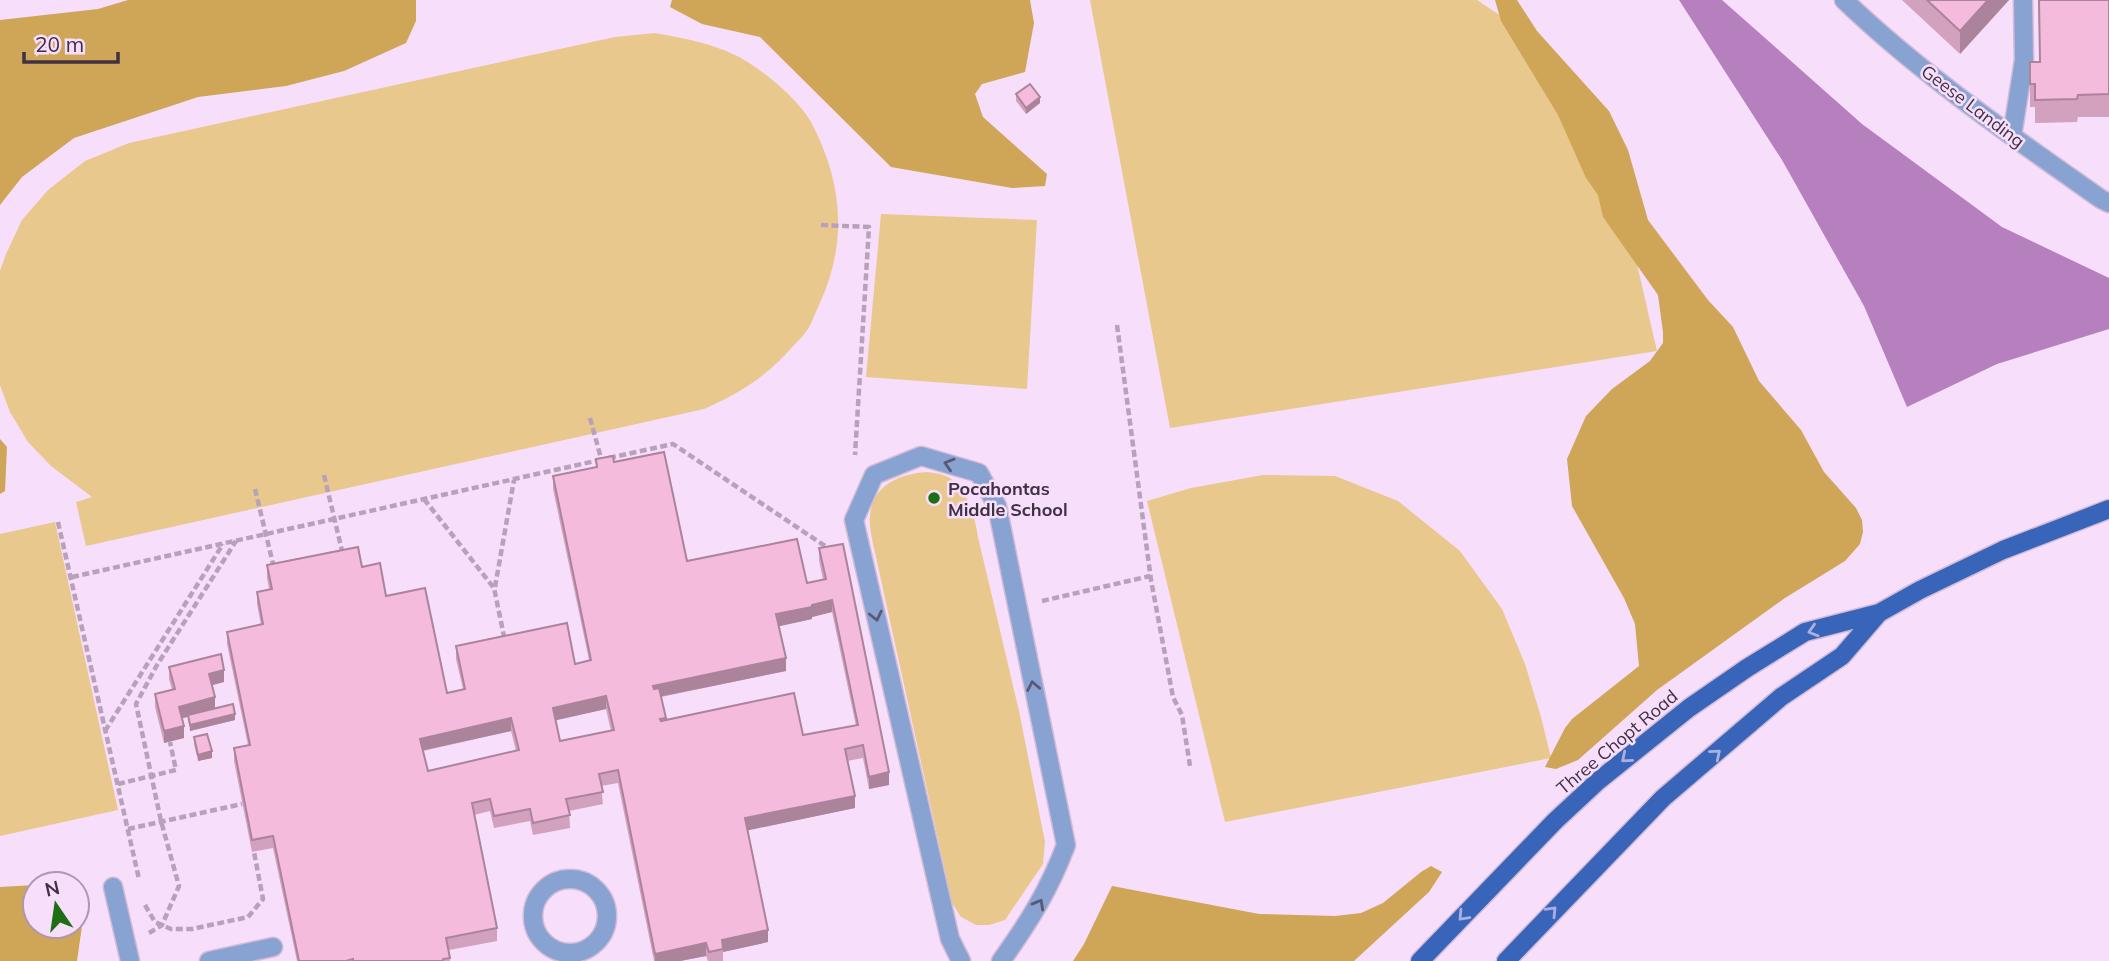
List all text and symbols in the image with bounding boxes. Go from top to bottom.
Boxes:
scale bar [24,21,119,65]
text: 20 m [35,31,84,57]
street label: Geese Landing [1917,60,2029,152]
one-way arrow [943,458,955,473]
place label: Pocahontas Middle School [948,477,1068,521]
marker: Pocahontas Middle School [926,490,942,506]
one-way arrow [867,610,882,622]
one-way arrow [1808,622,1820,637]
one-way arrow [1027,680,1042,692]
street label: Three Chopt Road [1552,685,1682,799]
one-way arrow [1621,750,1634,762]
one-way arrow [1708,750,1721,762]
north arrow [21,870,91,940]
text: N [42,875,62,902]
one-way arrow [1031,899,1044,911]
one-way arrow [1544,906,1557,919]
one-way arrow [1458,908,1471,921]

